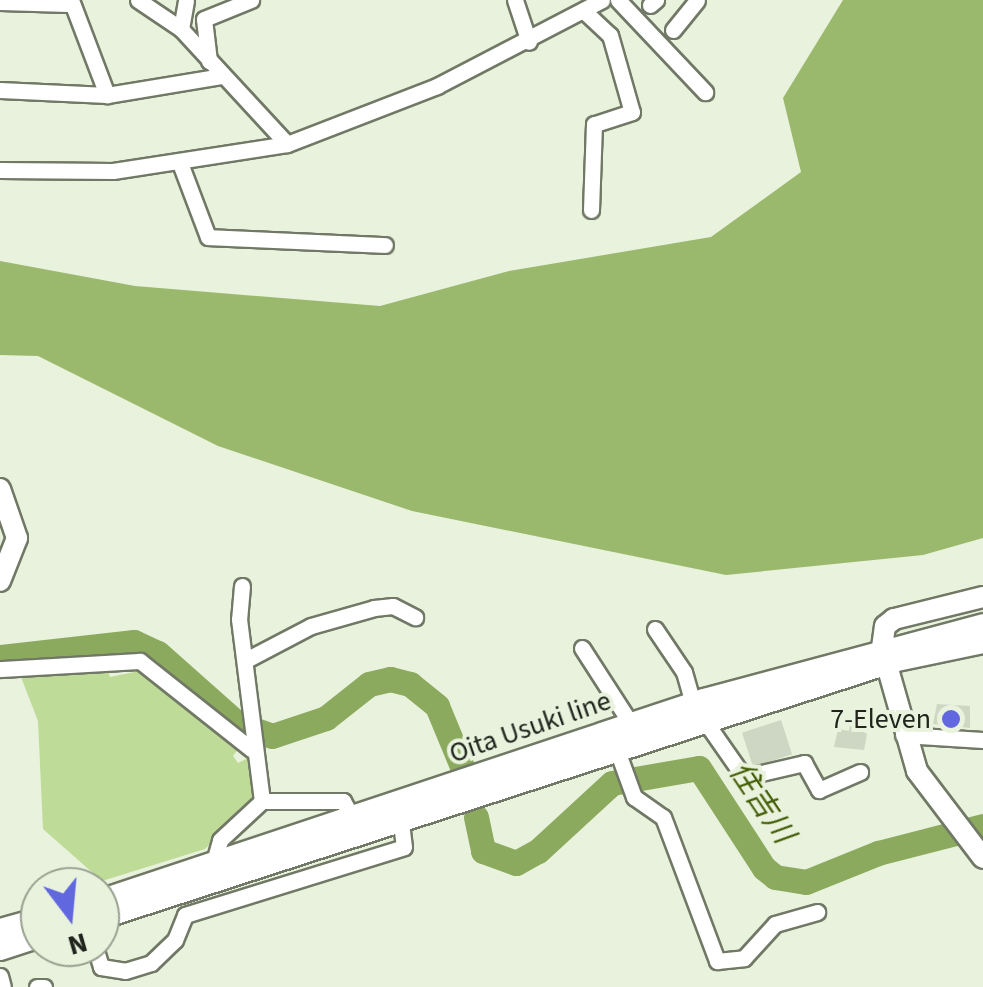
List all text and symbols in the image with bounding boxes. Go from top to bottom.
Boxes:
street label: Oita Usuki line [445,684,615,770]
place label: 7-Eleven [830,702,931,736]
marker: 7-Eleven [940,708,962,730]
water label: 住吉川 [721,756,801,850]
north arrow [20,867,120,967]
text: N [63,922,92,966]

